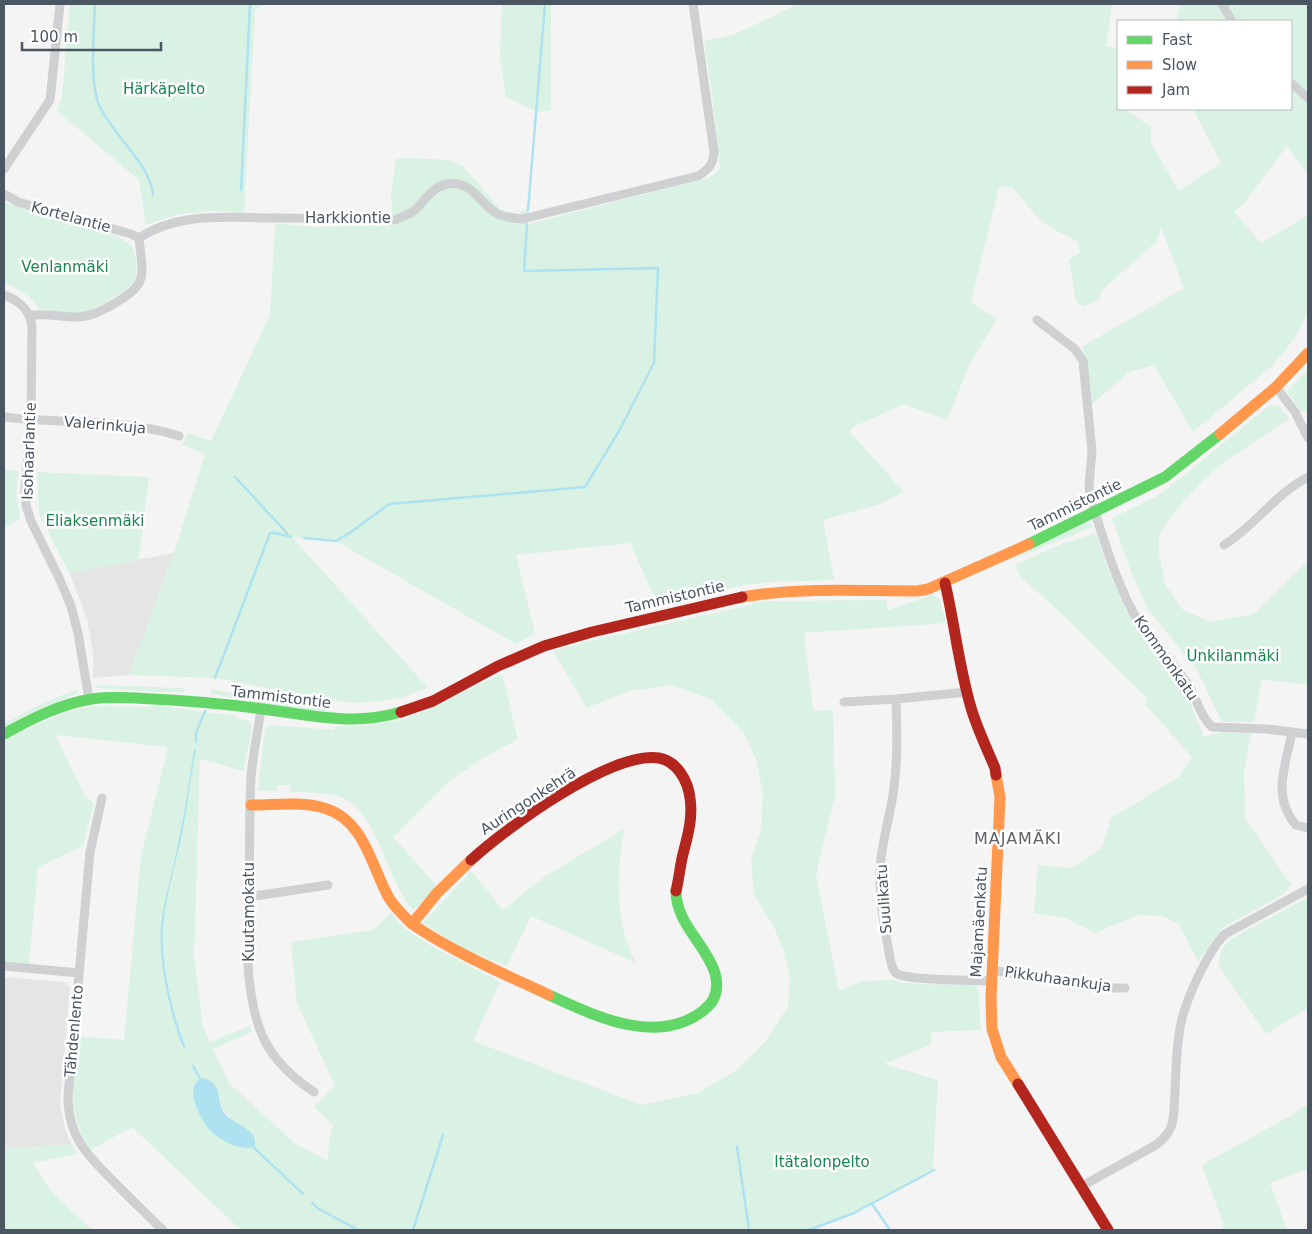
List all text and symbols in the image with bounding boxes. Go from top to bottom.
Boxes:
scale bar [22,20,161,52]
legend [1117,20,1292,110]
text: 100 m [30,28,78,46]
text: Fast [1162,31,1192,49]
text: Slow [1162,56,1197,74]
park label: Härkäpelto [123,80,205,98]
text: Jam [1161,81,1190,99]
street label: Kortelantie [29,198,113,236]
street label: Harkkiontie [305,209,391,227]
park label: Venlanmäki [21,258,109,276]
street label: Isohaarlantie [18,402,40,500]
street label: Valerinkuja [63,412,147,438]
street label: Tammistontie [1025,475,1124,536]
park label: Eliaksenmäki [46,512,144,530]
street label: Tammistontie [623,577,726,617]
street label: Kommonkatu [1130,612,1202,704]
park label: Unkilanmäki [1187,647,1279,665]
street label: Tammistontie [229,682,332,712]
street label: Auringonkehrä [477,763,579,839]
district label: MAJAMÄKI [974,829,1062,848]
street label: Kuutamokatu [240,862,258,962]
street label: Suulikatu [873,864,895,934]
street label: Majamäenkatu [967,866,991,978]
street label: Pikkuhaankuja [1003,963,1113,995]
street label: Tähdenlento [61,984,87,1079]
park label: Itätalonpelto [774,1153,870,1171]

